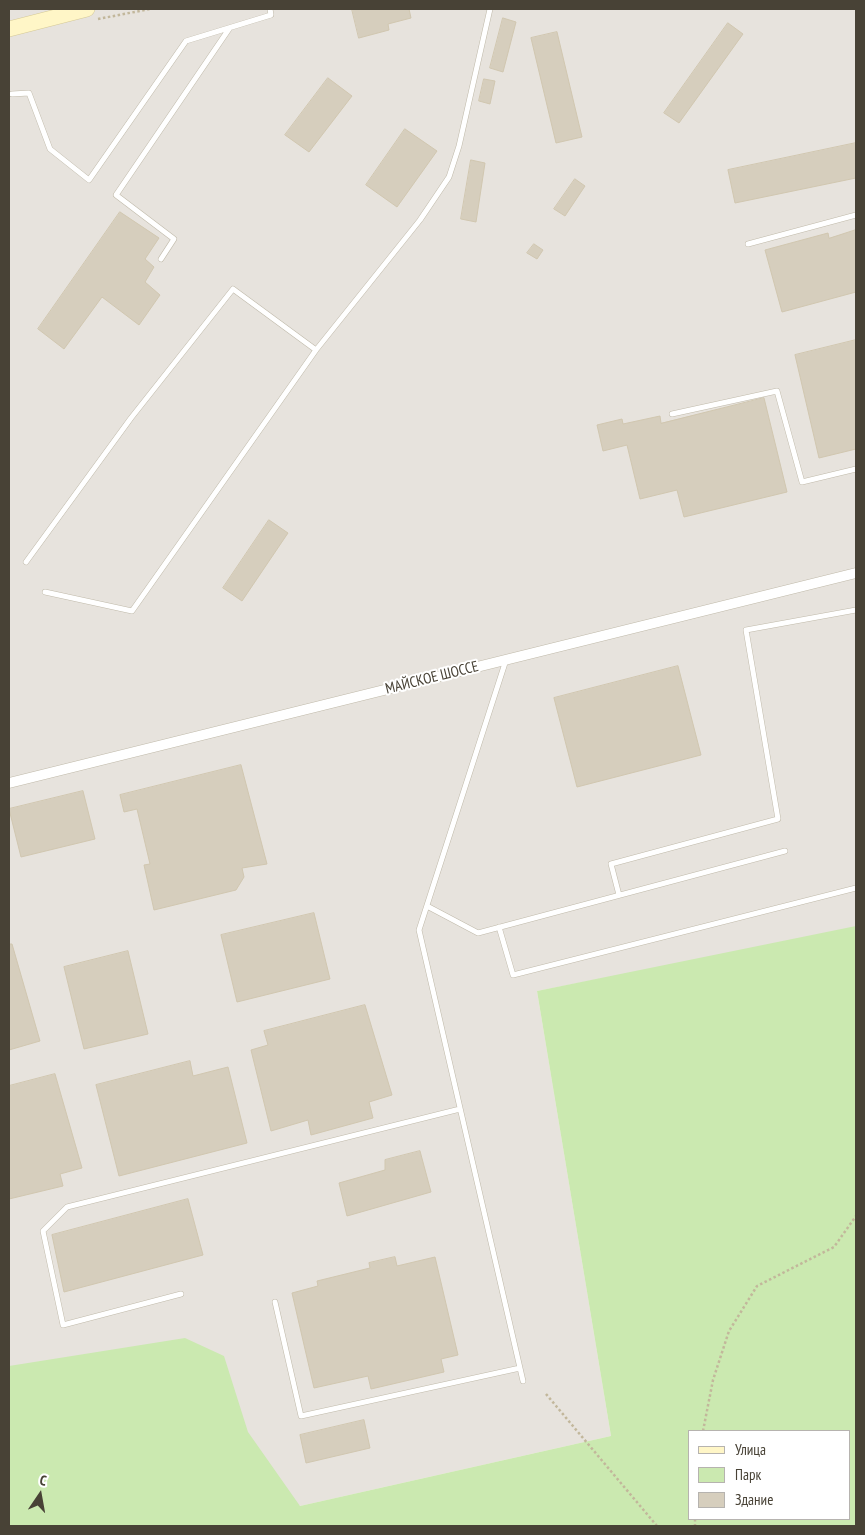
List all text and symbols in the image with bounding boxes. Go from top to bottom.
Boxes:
street label: МАЙСКОЕ ШОССЕ [384,658,480,698]
legend [688,1430,850,1520]
text: Улица [735,1440,766,1459]
text: Парк [735,1465,761,1484]
north arrow [15,1470,65,1520]
text: С [38,1471,48,1490]
text: Здание [735,1490,773,1509]

